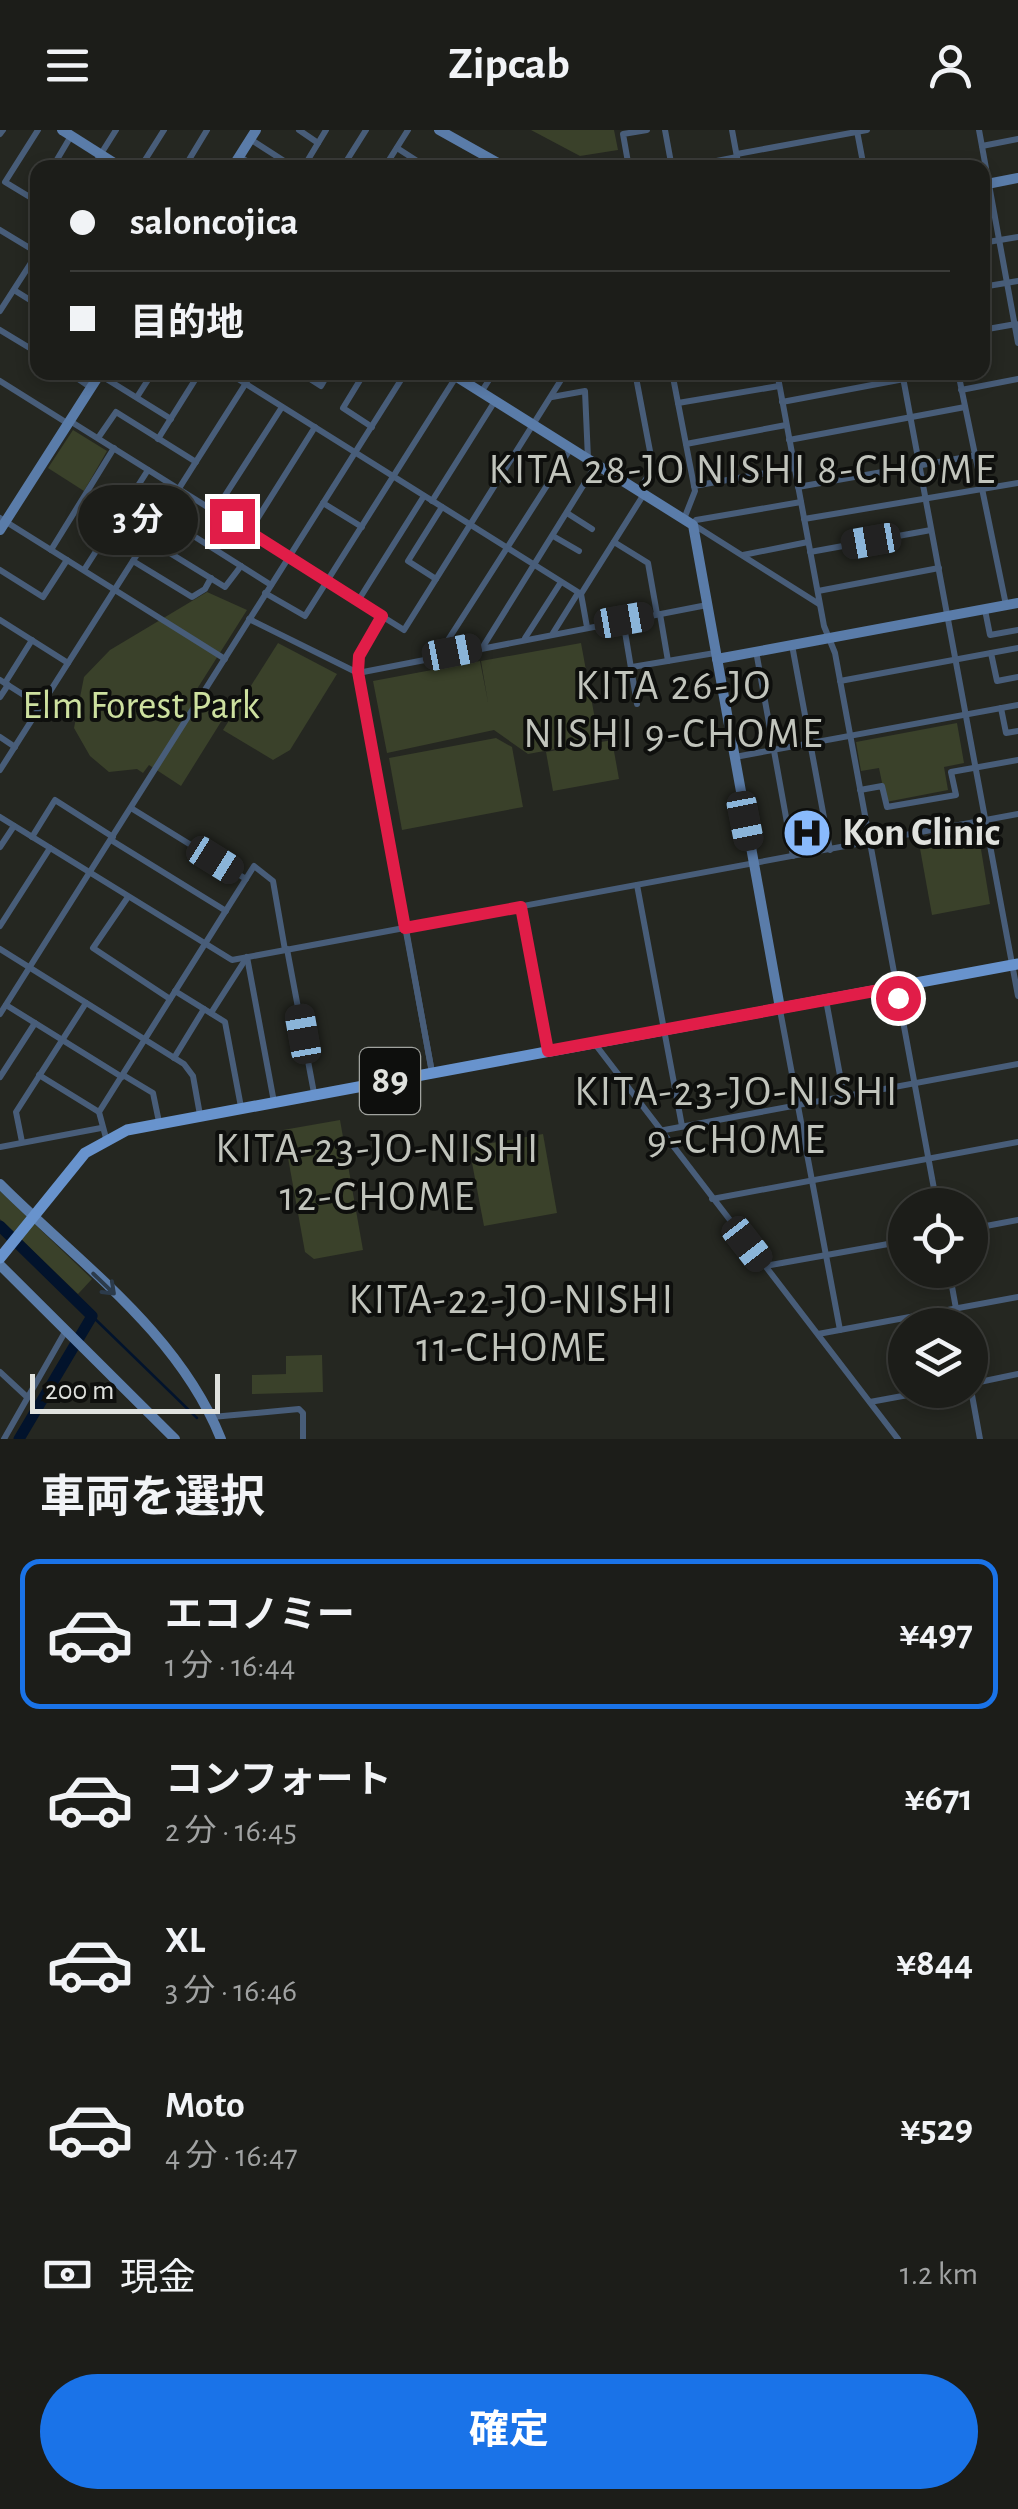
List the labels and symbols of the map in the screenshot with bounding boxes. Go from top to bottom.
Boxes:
district label: KITA 28-JO NISHI 8-CHOME [488,449,998,491]
callout: 3 分 [77,486,197,556]
route end [210,499,255,544]
car [839,521,903,561]
car [592,600,656,640]
car [420,632,484,672]
district label: KITA 26-JO NISHI 9-CHOME [523,665,825,755]
park label: Elm Forest Park [22,686,260,726]
car [725,789,765,853]
hospital icon: Kon Clinic [781,807,833,859]
place label: Kon Clinic [842,813,1000,853]
car [182,831,248,889]
route start [876,976,921,1021]
car [283,1002,323,1066]
road number: 89 [360,1048,420,1114]
district label: KITA-23-JO-NISHI 9-CHOME [574,1071,900,1161]
district label: KITA-23-JO-NISHI 12-CHOME [215,1128,541,1218]
car [717,1211,777,1277]
one-way arrow [91,1271,116,1295]
district label: KITA-22-JO-NISHI 11-CHOME [348,1279,676,1369]
scale bar [30,1369,220,1414]

